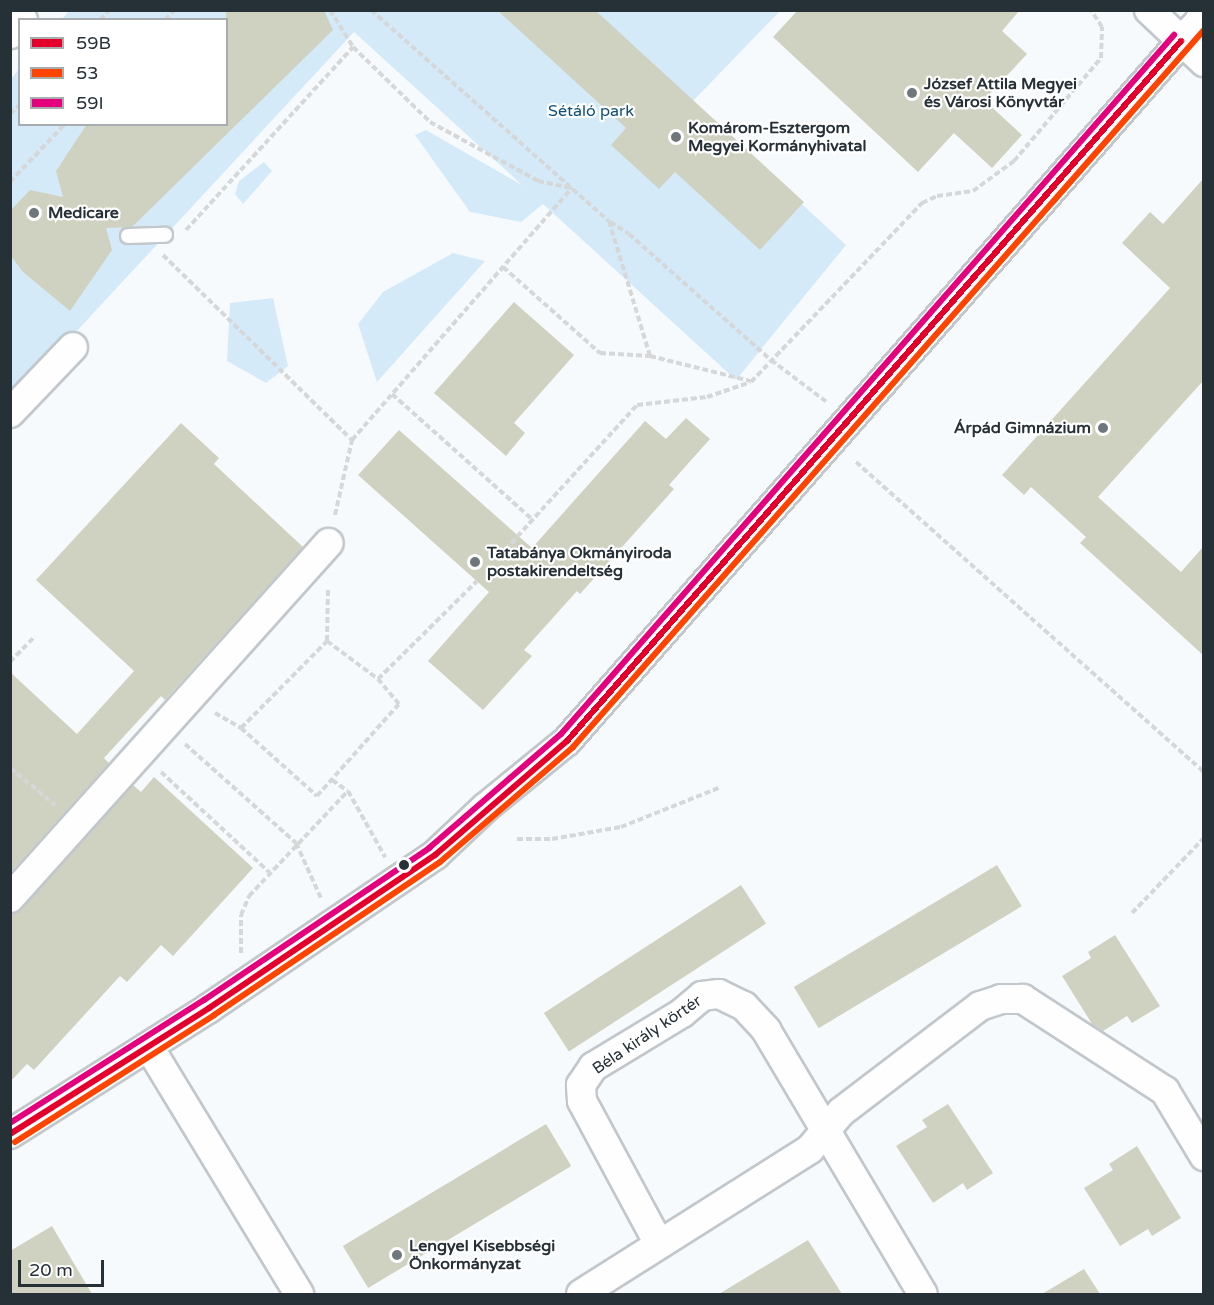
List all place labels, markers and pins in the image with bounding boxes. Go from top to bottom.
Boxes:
place label: József Attila Megyei és Városi Könyvtár [924,74,1077,112]
marker: József Attila Megyei és Városi Könyvtár [905,86,919,100]
place label: Komárom-Esztergom Megyei Kormányhivatal [688,118,867,156]
marker: Komárom-Esztergom Megyei Kormányhivatal [669,130,683,144]
place label: Medicare [48,203,119,223]
marker: Medicare [25,204,43,222]
place label: Árpád Gimnázium [954,418,1091,438]
marker: Árpád Gimnázium [1096,421,1110,435]
place label: Tatabánya Okmányiroda postakirendeltség [487,543,672,581]
marker: Tatabánya Okmányiroda postakirendeltség [468,555,482,569]
unlabelled marker [398,859,410,871]
place label: Lengyel Kisebbségi Önkormányzat [409,1236,555,1274]
marker: Lengyel Kisebbségi Önkormányzat [390,1248,404,1262]

